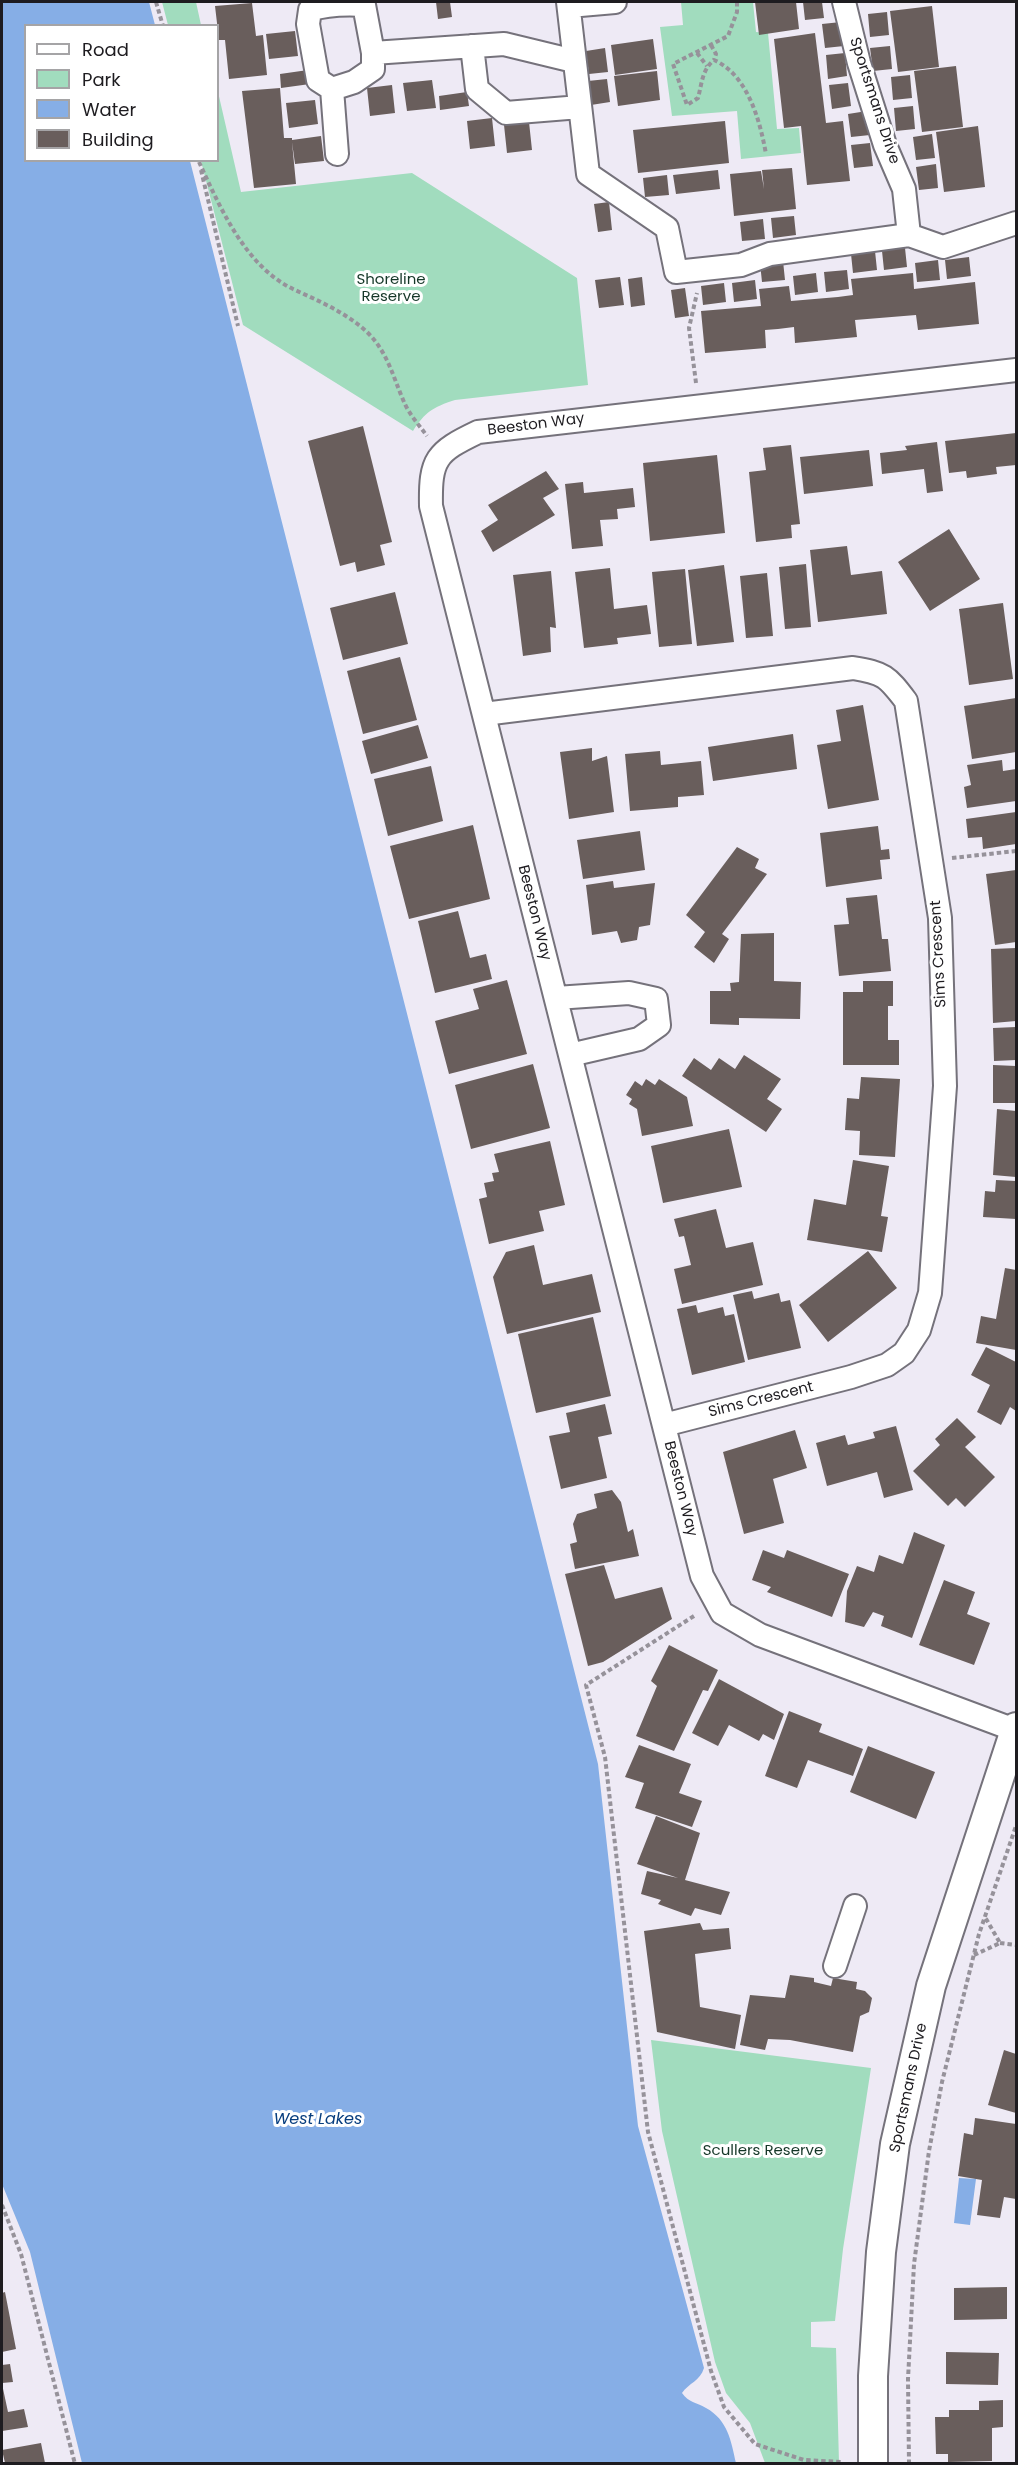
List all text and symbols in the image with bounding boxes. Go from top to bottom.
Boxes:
legend [24,24,219,162]
street label: Sportsmans Drive [845,35,903,167]
text: Road [82,37,129,62]
text: Park [82,67,121,92]
text: Water [82,97,136,122]
text: Building [82,127,154,152]
park label: Shoreline Reserve [356,271,426,306]
street label: Beeston Way [487,410,585,440]
street label: Beeston Way [513,864,555,962]
street label: Sims Crescent [927,900,951,1008]
street label: Sims Crescent [707,1378,815,1422]
street label: Beeston Way [659,1440,701,1538]
street label: Sportsmans Drive [886,2022,932,2154]
water label: West Lakes [274,2110,362,2130]
park label: Scullers Reserve [703,2142,823,2160]

